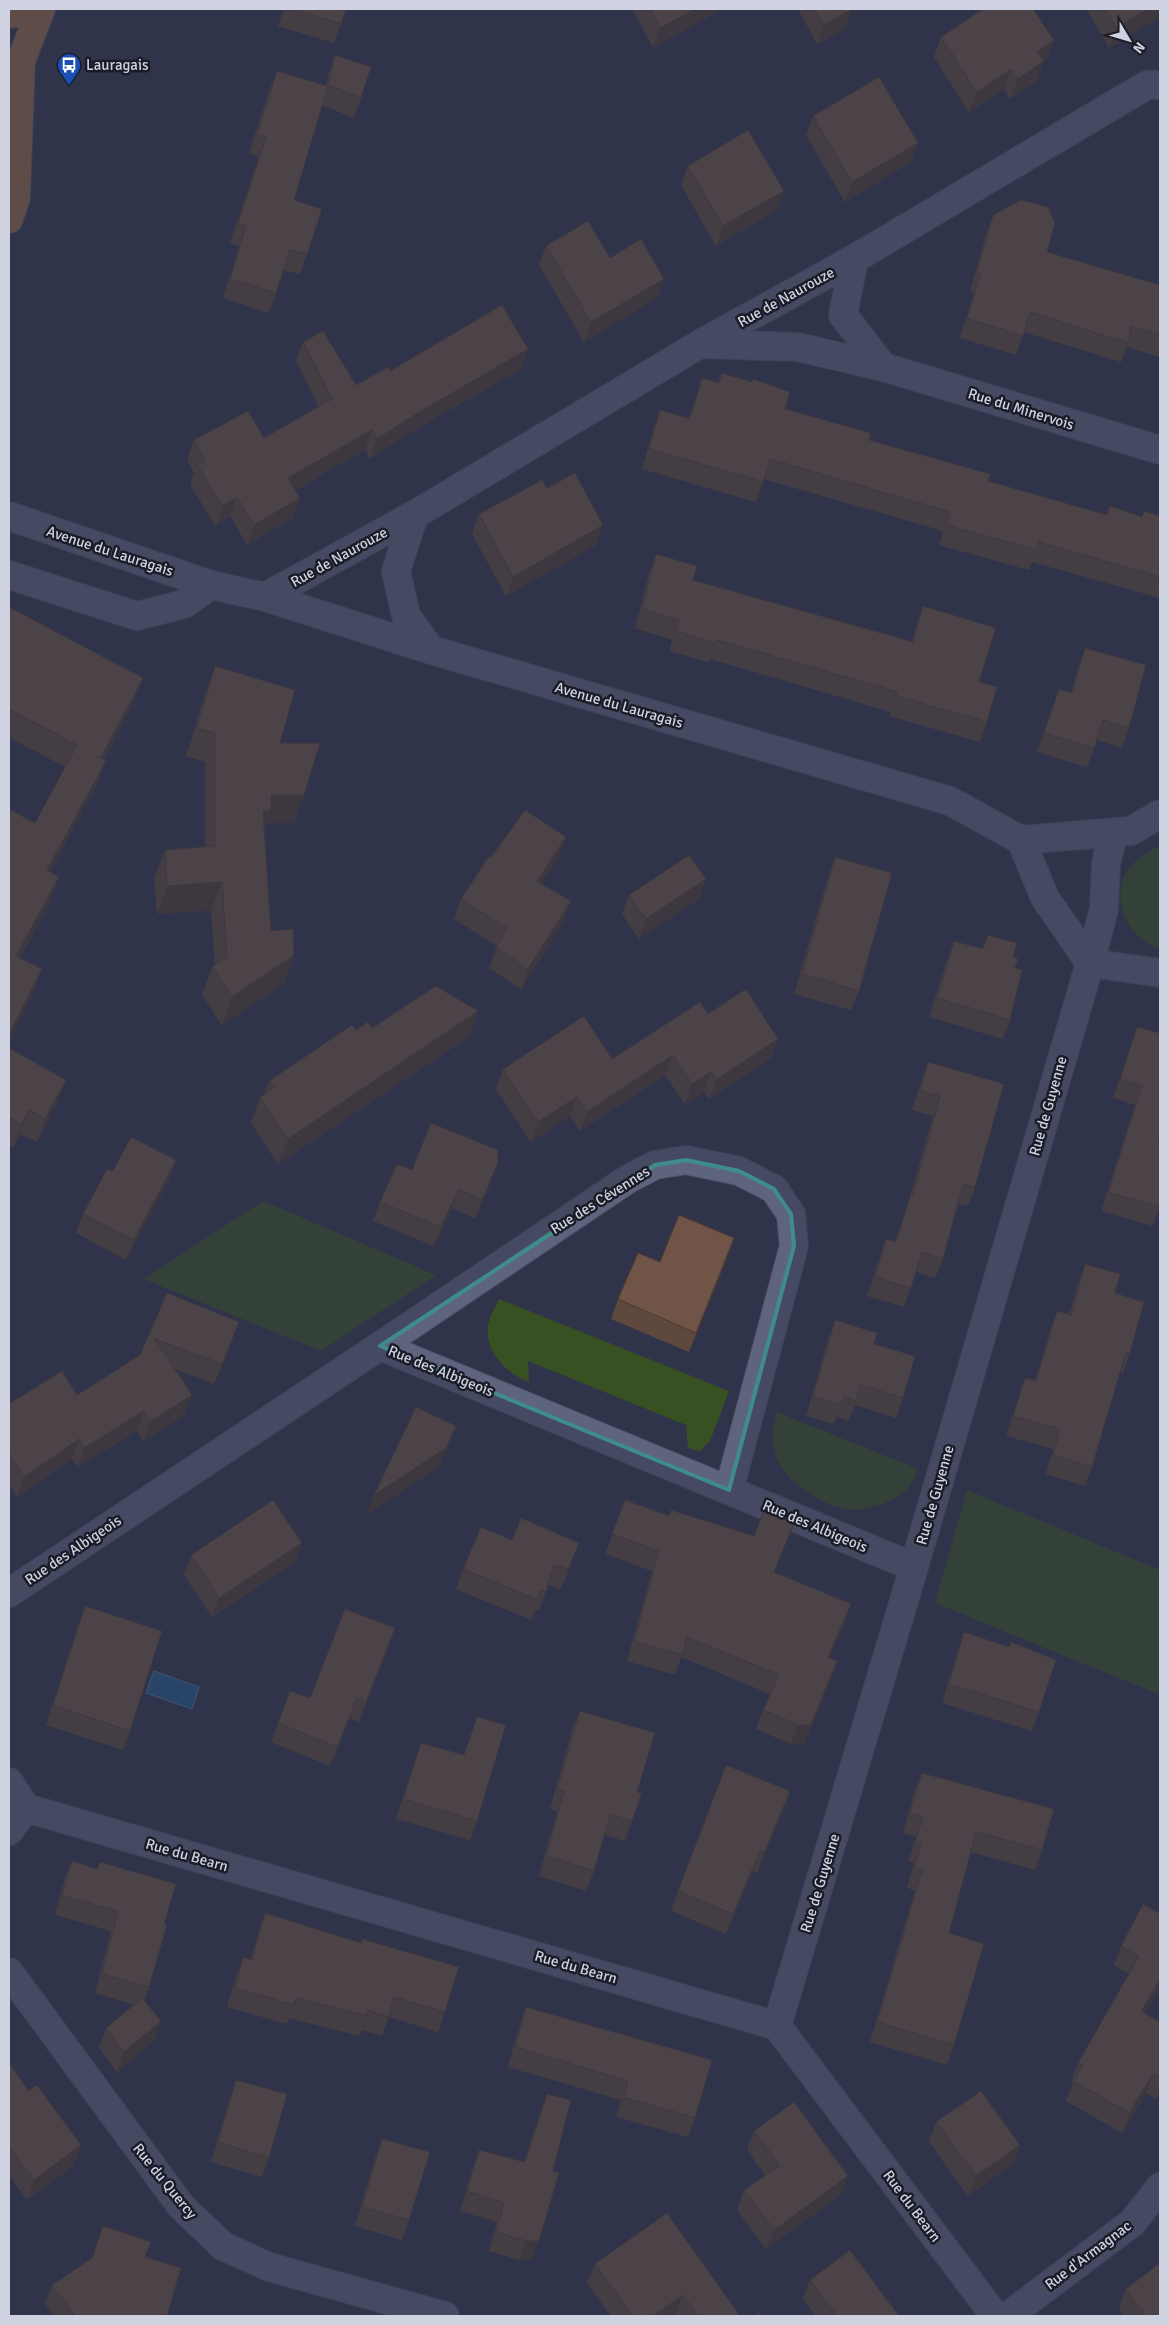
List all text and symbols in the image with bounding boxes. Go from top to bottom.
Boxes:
north arrow [1104,15,1154,65]
text: N [1129,39,1149,57]
bus stop icon: Lauragais [56,52,82,86]
place label: Lauragais [86,56,149,74]
street label: Rue de Naurouze [735,263,837,331]
street label: Rue du Minervois [966,384,1077,434]
street label: Avenue du Lauragais [44,522,176,580]
street label: Rue de Naurouze [288,523,390,591]
street label: Avenue du Lauragais [553,678,685,732]
street label: Rue de Guyenne [1025,1054,1071,1158]
street label: Rue des Cévennes [547,1162,653,1238]
street label: Rue des Albigeois [386,1342,497,1401]
street label: Rue de Guyenne [912,1443,958,1547]
street label: Rue des Albigeois [760,1496,871,1556]
street label: Rue des Albigeois [21,1511,125,1589]
street label: Rue de Guyenne [796,1831,844,1935]
street label: Rue du Bearn [144,1835,230,1875]
street label: Rue du Bearn [533,1947,619,1987]
street label: Rue du Quercy [129,2140,201,2222]
street label: Rue du Bearn [879,2167,945,2245]
street label: Rue d'Armagnac [1041,2217,1135,2293]

